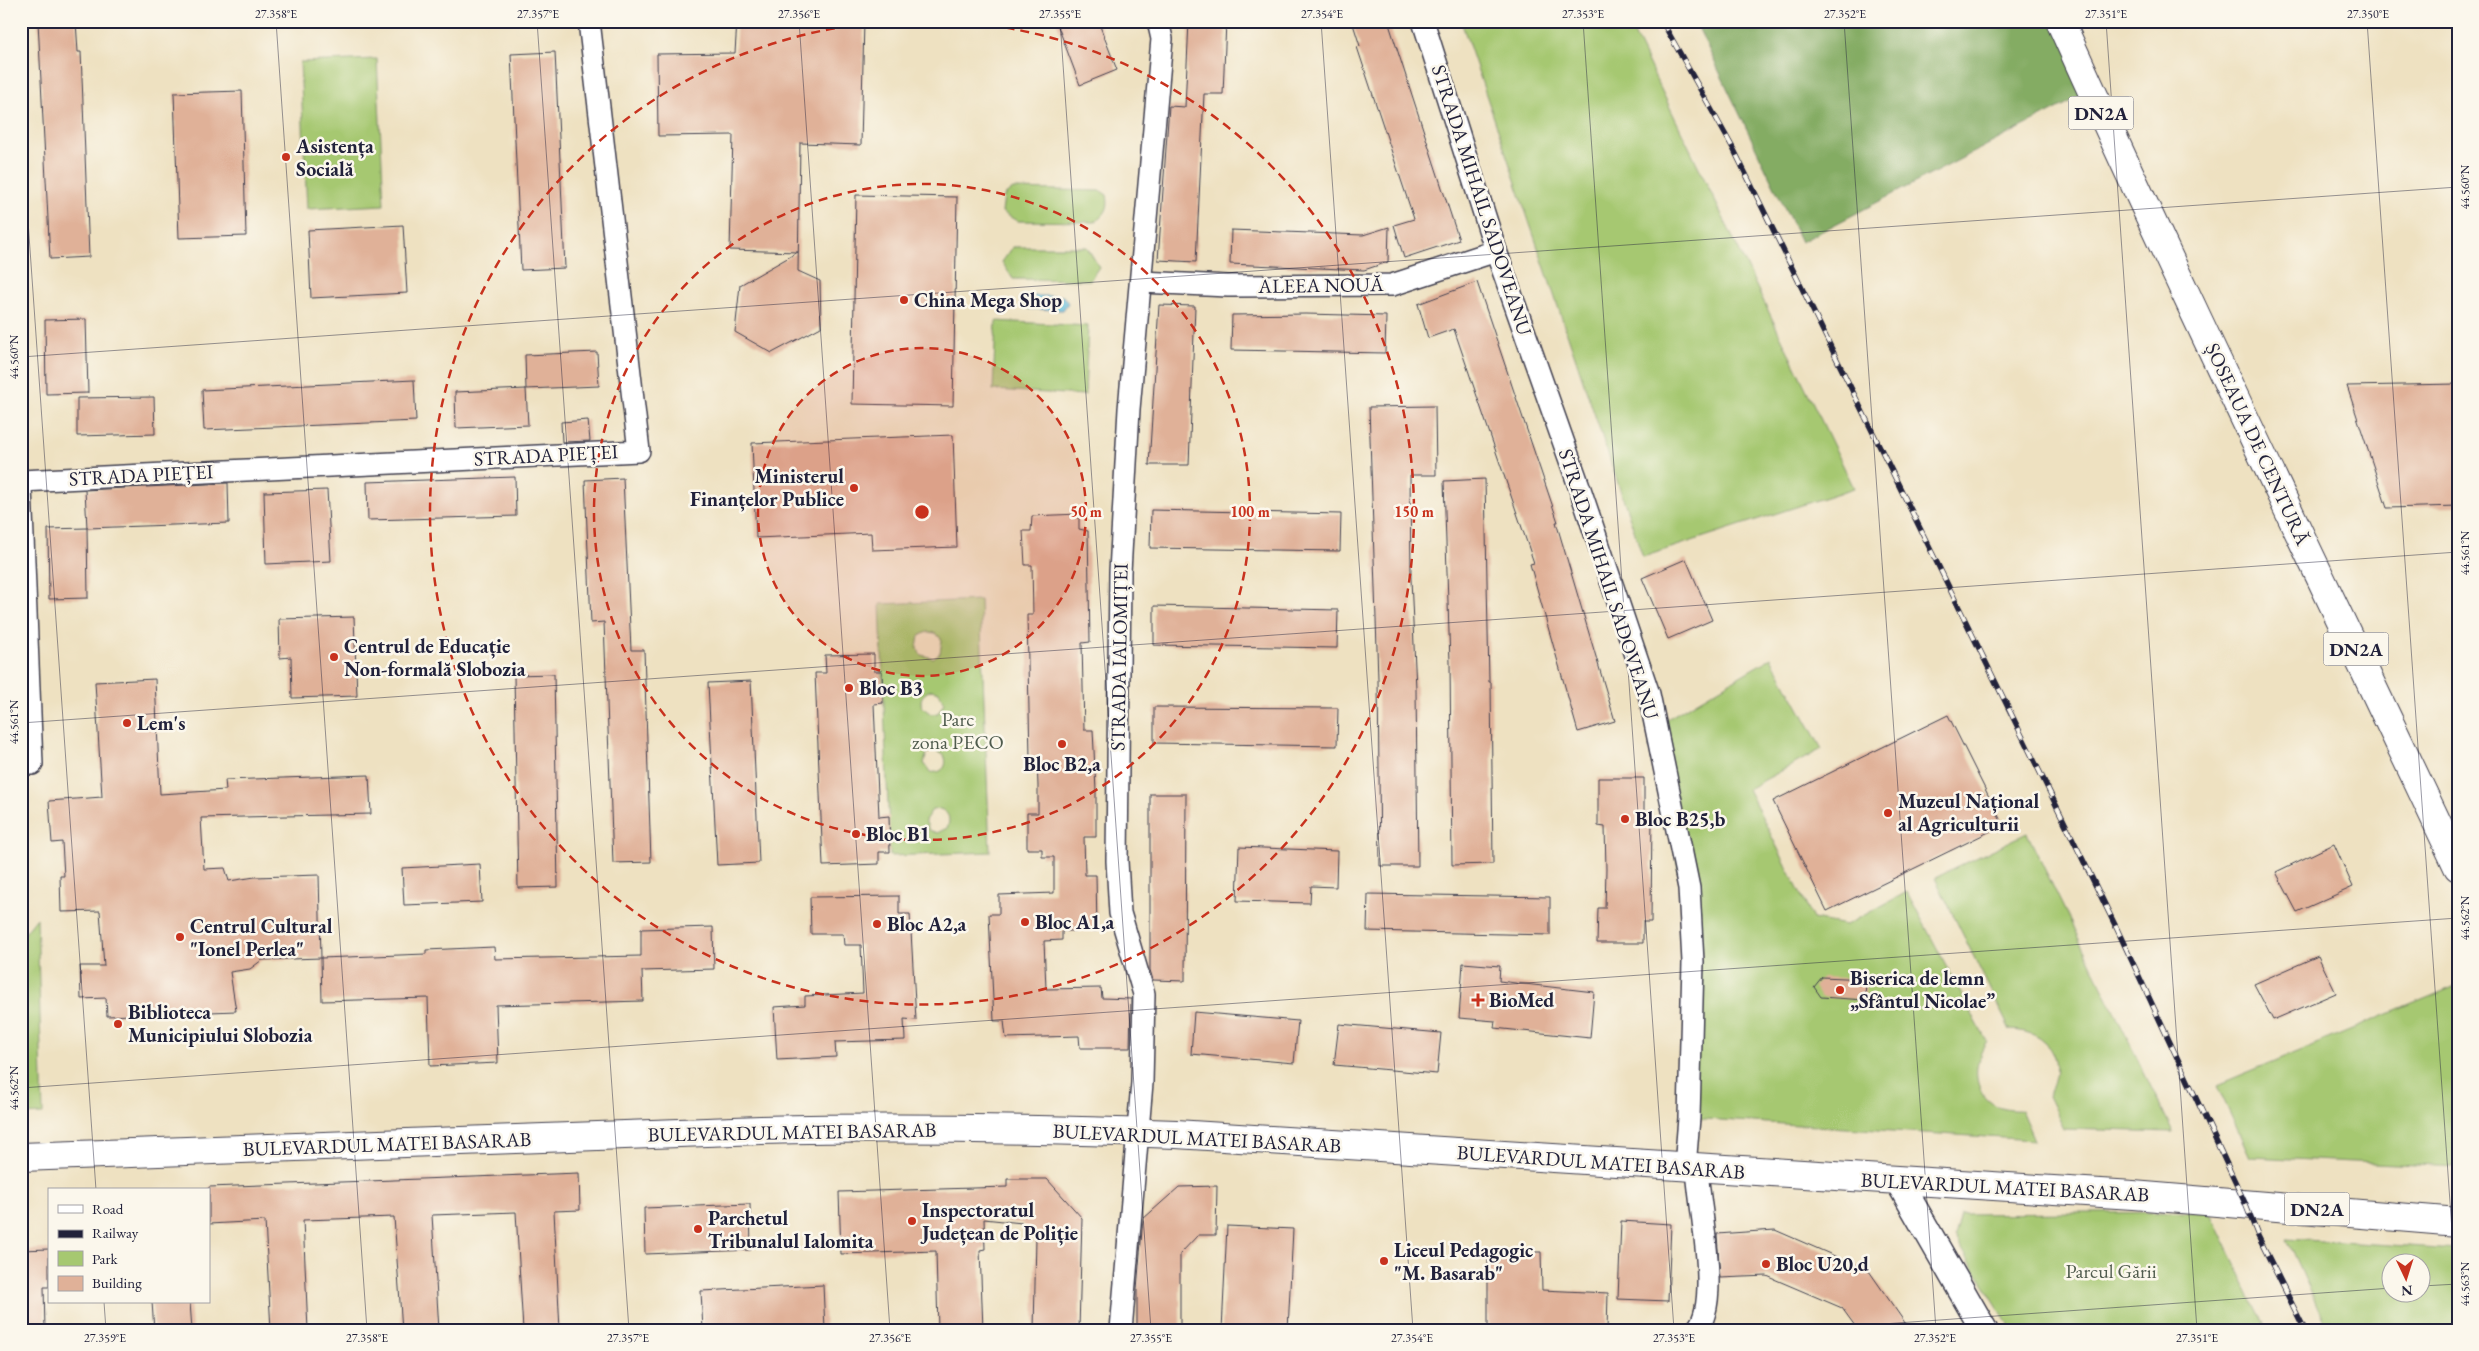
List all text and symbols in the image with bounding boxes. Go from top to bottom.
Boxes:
text: 27.358°E [255,6,297,22]
text: 27.357°E [517,6,559,22]
text: 27.356°E [778,6,820,22]
text: 27.355°E [1039,6,1081,22]
text: 27.354°E [1301,6,1343,22]
text: 27.353°E [1562,6,1604,22]
text: 27.352°E [1824,6,1866,22]
text: 27.351°E [2085,6,2127,22]
text: 27.350°E [2347,6,2389,22]
street label: STRADA MIHAIL SADOVEANU [1426,61,1538,339]
road number: DN2A [2068,96,2134,130]
place label: Asistența Socială [295,133,374,182]
marker: Asistența Socială [280,151,292,163]
text: 44.560°N [2457,164,2473,209]
street label: ALEEA NOUĂ [1257,271,1384,299]
place label: China Mega Shop [914,287,1062,313]
marker: China Mega Shop [898,294,910,306]
text: 44.560°N [6,334,22,379]
street label: ȘOSEAUA DE CENTURĂ [2200,339,2316,549]
street label: STRADA PIEȚEI [473,438,619,472]
street label: STRADA MIHAIL SADOVEANU [1553,445,1665,723]
street label: STRADA PIEȚEI [68,458,214,492]
place label: Ministerul Finanțelor Publice [690,463,844,512]
marker: Ministerul Finanțelor Publice [848,482,860,494]
text: 50 m [1070,502,1102,521]
text: 100 m [1230,502,1270,521]
text: 150 m [1394,502,1434,521]
centre of rings [913,503,931,521]
text: 44.561°N [2457,530,2473,575]
street label: STRADA IALOMIȚEI [1104,563,1134,751]
place label: Centrul de Educație Non-formală Slobozia [344,633,526,682]
road number: DN2A [2324,633,2388,666]
marker: Centrul de Educație Non-formală Slobozia [328,651,340,663]
place label: Bloc B3 [859,675,923,701]
marker: Bloc B3 [843,682,855,694]
text: 44.561°N [6,699,22,744]
park label: Parc zona PECO [912,706,1004,755]
place label: Lem's [137,710,185,736]
marker: Lem's [121,717,133,729]
marker: Bloc B2,a [1056,738,1068,750]
place label: Bloc B2,a [1023,751,1101,777]
place label: Muzeul Național al Agriculturii [1898,788,2040,837]
place label: Bloc B25,b [1635,806,1726,832]
marker: Muzeul Național al Agriculturii [1882,807,1894,819]
marker: Bloc B25,b [1619,813,1631,825]
place label: Bloc B1 [866,821,930,847]
marker: Bloc B1 [850,828,862,840]
text: 44.562°N [2457,895,2473,940]
place label: Bloc A1,a [1035,909,1115,935]
place label: Bloc A2,a [887,911,967,937]
place label: Centrul Cultural "Ionel Perlea" [190,913,333,962]
marker: Bloc A1,a [1019,916,1031,928]
marker: Bloc A2,a [871,918,883,930]
marker: Centrul Cultural "Ionel Perlea" [174,931,186,943]
place label: Biserica de lemn „Sfântul Nicolae” [1850,965,1995,1014]
marker: Biserica de lemn „Sfântul Nicolae” [1834,984,1846,996]
place label: BioMed [1489,987,1554,1013]
marker: BioMed [1471,993,1485,1007]
place label: Biblioteca Municipiului Slobozia [128,999,313,1048]
marker: Biblioteca Municipiului Slobozia [112,1018,124,1030]
text: 44.562°N [6,1065,22,1110]
street label: BULEVARDUL MATEI BASARAB [647,1116,937,1148]
street label: BULEVARDUL MATEI BASARAB [1052,1117,1342,1159]
street label: BULEVARDUL MATEI BASARAB [242,1126,532,1162]
street label: BULEVARDUL MATEI BASARAB [1456,1139,1746,1185]
street label: BULEVARDUL MATEI BASARAB [1860,1166,2150,1208]
legend [48,1188,210,1304]
road number: DN2A [2284,1192,2350,1226]
place label: Inspectoratul Județean de Poliție [920,1197,1078,1246]
text: Road [92,1199,124,1218]
place label: Parchetul Tribunalul Ialomita [708,1205,874,1254]
marker: Inspectoratul Județean de Poliție [906,1215,918,1227]
text: Railway [92,1223,139,1242]
marker: Parchetul Tribunalul Ialomita [692,1223,704,1235]
place label: Liceul Pedagogic "M. Basarab" [1394,1237,1533,1286]
text: Park [92,1249,119,1268]
place label: Bloc U20,d [1776,1251,1869,1277]
north arrow [2382,1254,2432,1304]
marker: Liceul Pedagogic "M. Basarab" [1378,1255,1390,1267]
marker: Bloc U20,d [1760,1258,1772,1270]
park label: Parcul Gării [2065,1258,2157,1284]
text: 44.563°N [2457,1261,2473,1306]
text: Building [92,1273,142,1292]
text: N [2400,1282,2413,1300]
text: 27.359°E [84,1330,126,1346]
text: 27.358°E [346,1330,388,1346]
text: 27.357°E [607,1330,649,1346]
text: 27.356°E [869,1330,911,1346]
text: 27.355°E [1130,1330,1172,1346]
text: 27.354°E [1391,1330,1433,1346]
text: 27.353°E [1653,1330,1695,1346]
text: 27.352°E [1914,1330,1956,1346]
text: 27.351°E [2176,1330,2218,1346]

